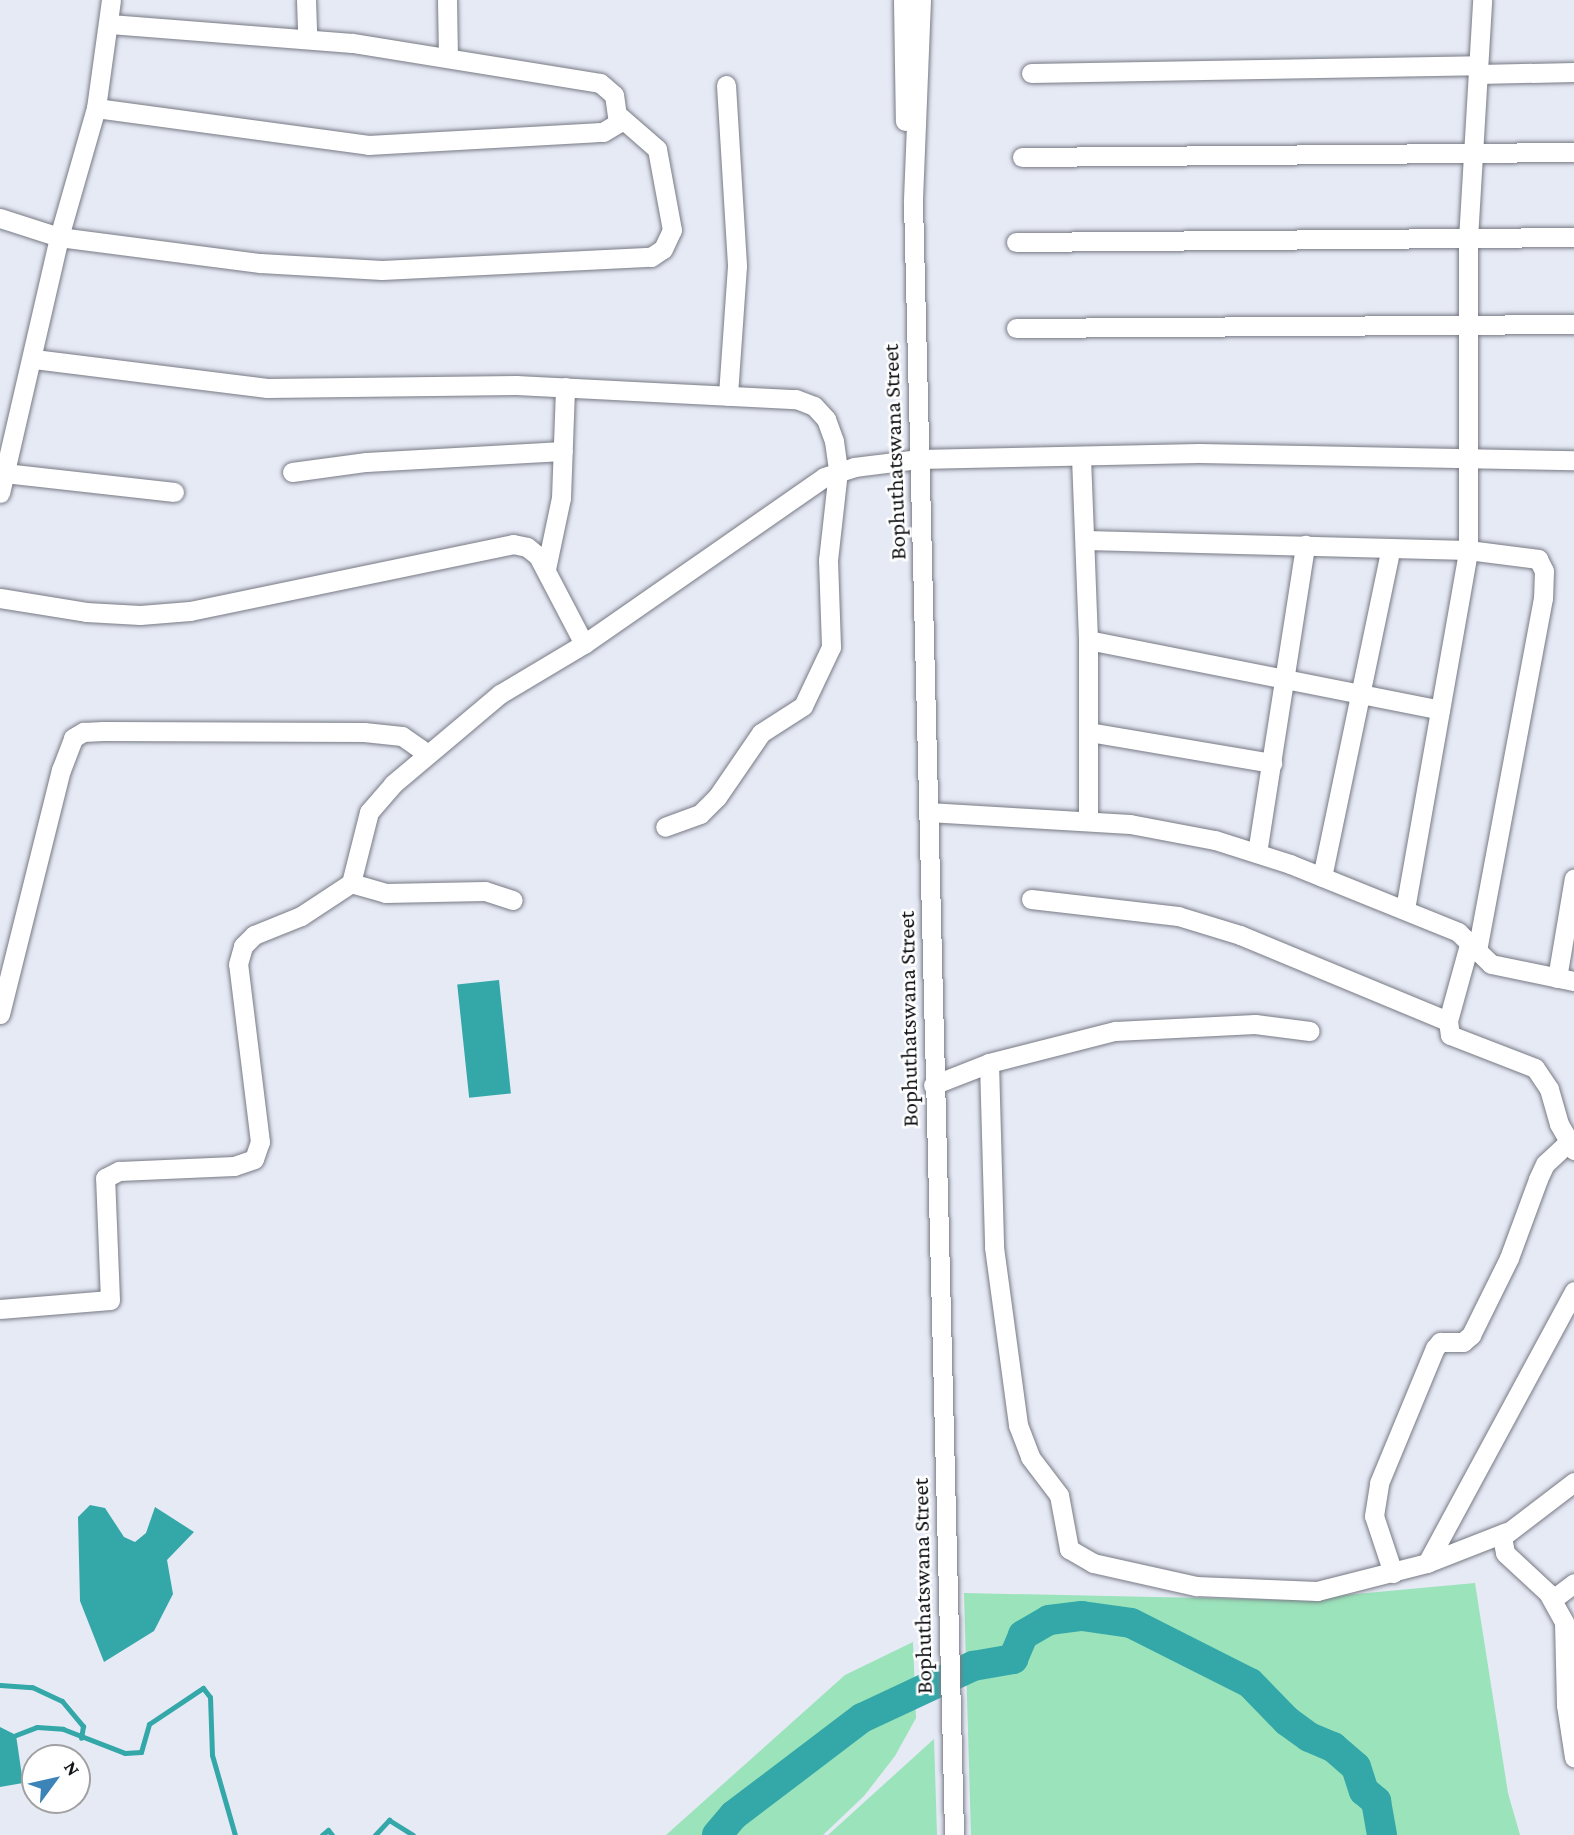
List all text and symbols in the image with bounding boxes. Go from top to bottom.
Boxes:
street label: Bophuthatswana Street [876,344,912,560]
street label: Bophuthatswana Street [892,911,924,1127]
street label: Bophuthatswana Street [906,1478,938,1694]
north arrow [21,1744,91,1814]
text: N [60,1757,85,1780]

